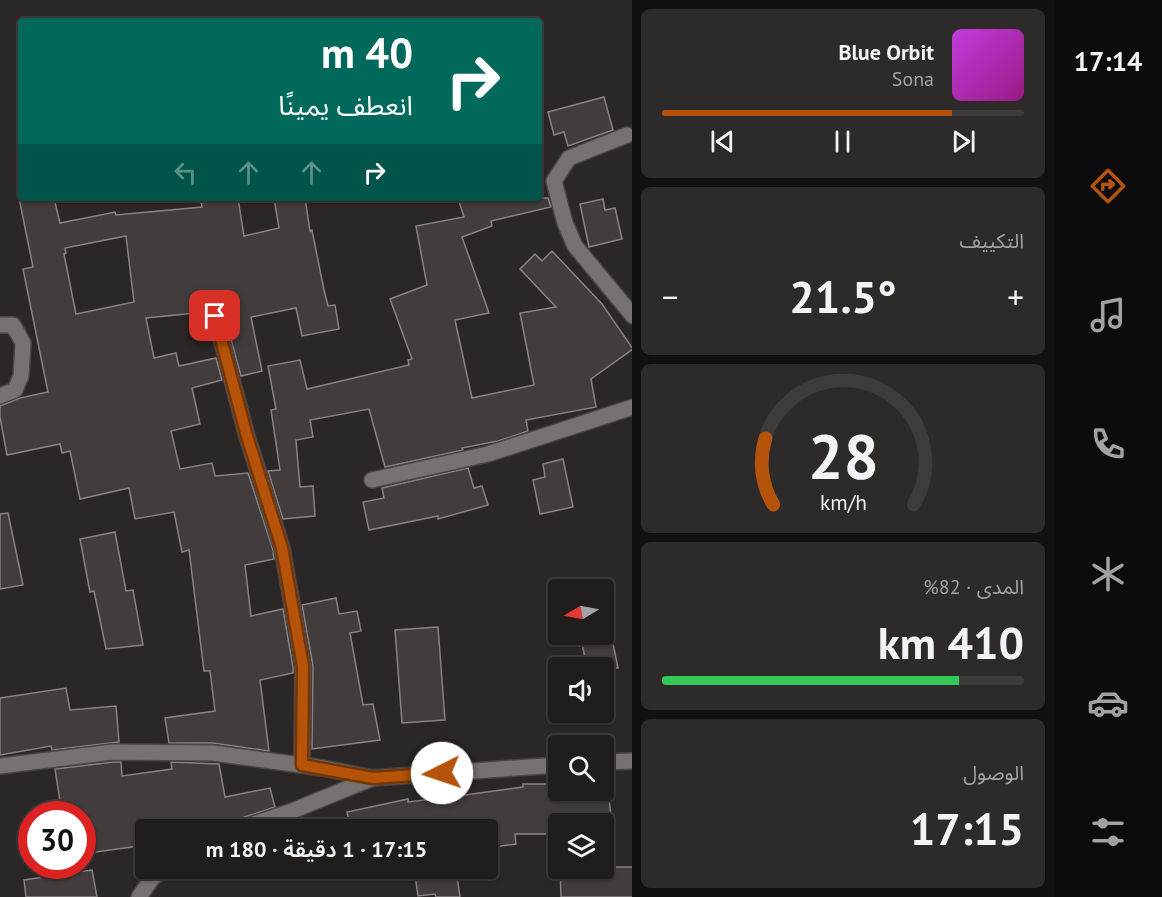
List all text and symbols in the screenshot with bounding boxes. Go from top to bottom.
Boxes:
text: 40 m [321,25,413,80]
text: Blue Orbit [838,38,934,66]
icon: right [434,42,512,120]
text: 17:14 [1074,44,1142,78]
text: Sona [892,66,934,92]
text: انعطف يمينًا [278,88,413,122]
icon: previous [706,125,739,158]
icon: pause [826,125,859,158]
icon: next [947,125,980,158]
icon: left [169,156,202,189]
icon: ahead [232,156,265,189]
icon: ahead [295,156,328,189]
icon: right [358,156,391,189]
icon: directions [1087,165,1129,207]
text: التكييف [960,228,1024,254]
text: 21.5° [789,267,897,325]
text: − [662,275,679,318]
text: + [1007,275,1024,318]
pin [189,290,240,341]
icon: music [1087,294,1129,336]
icon: arrive [198,299,231,332]
text: 28 [808,416,878,497]
icon: phone [1087,423,1129,465]
text: km/h [819,489,866,517]
icon: climate [1087,553,1129,595]
text: المدى · 82% [923,574,1024,600]
north arrow [548,579,614,645]
map controls [548,579,614,879]
text: 410 km [878,613,1024,671]
button: sound [548,657,614,723]
icon: car [1087,682,1129,724]
button: search [548,735,614,801]
position arrow [410,741,474,805]
text: الوصول [963,760,1024,786]
text: 17:15 [910,799,1024,857]
speed limit sign: 30 [18,801,96,879]
icon: filters [1087,811,1129,853]
button: layers [548,813,614,879]
text: 17:15 · 1 دقيقة · 180 m [206,835,427,863]

